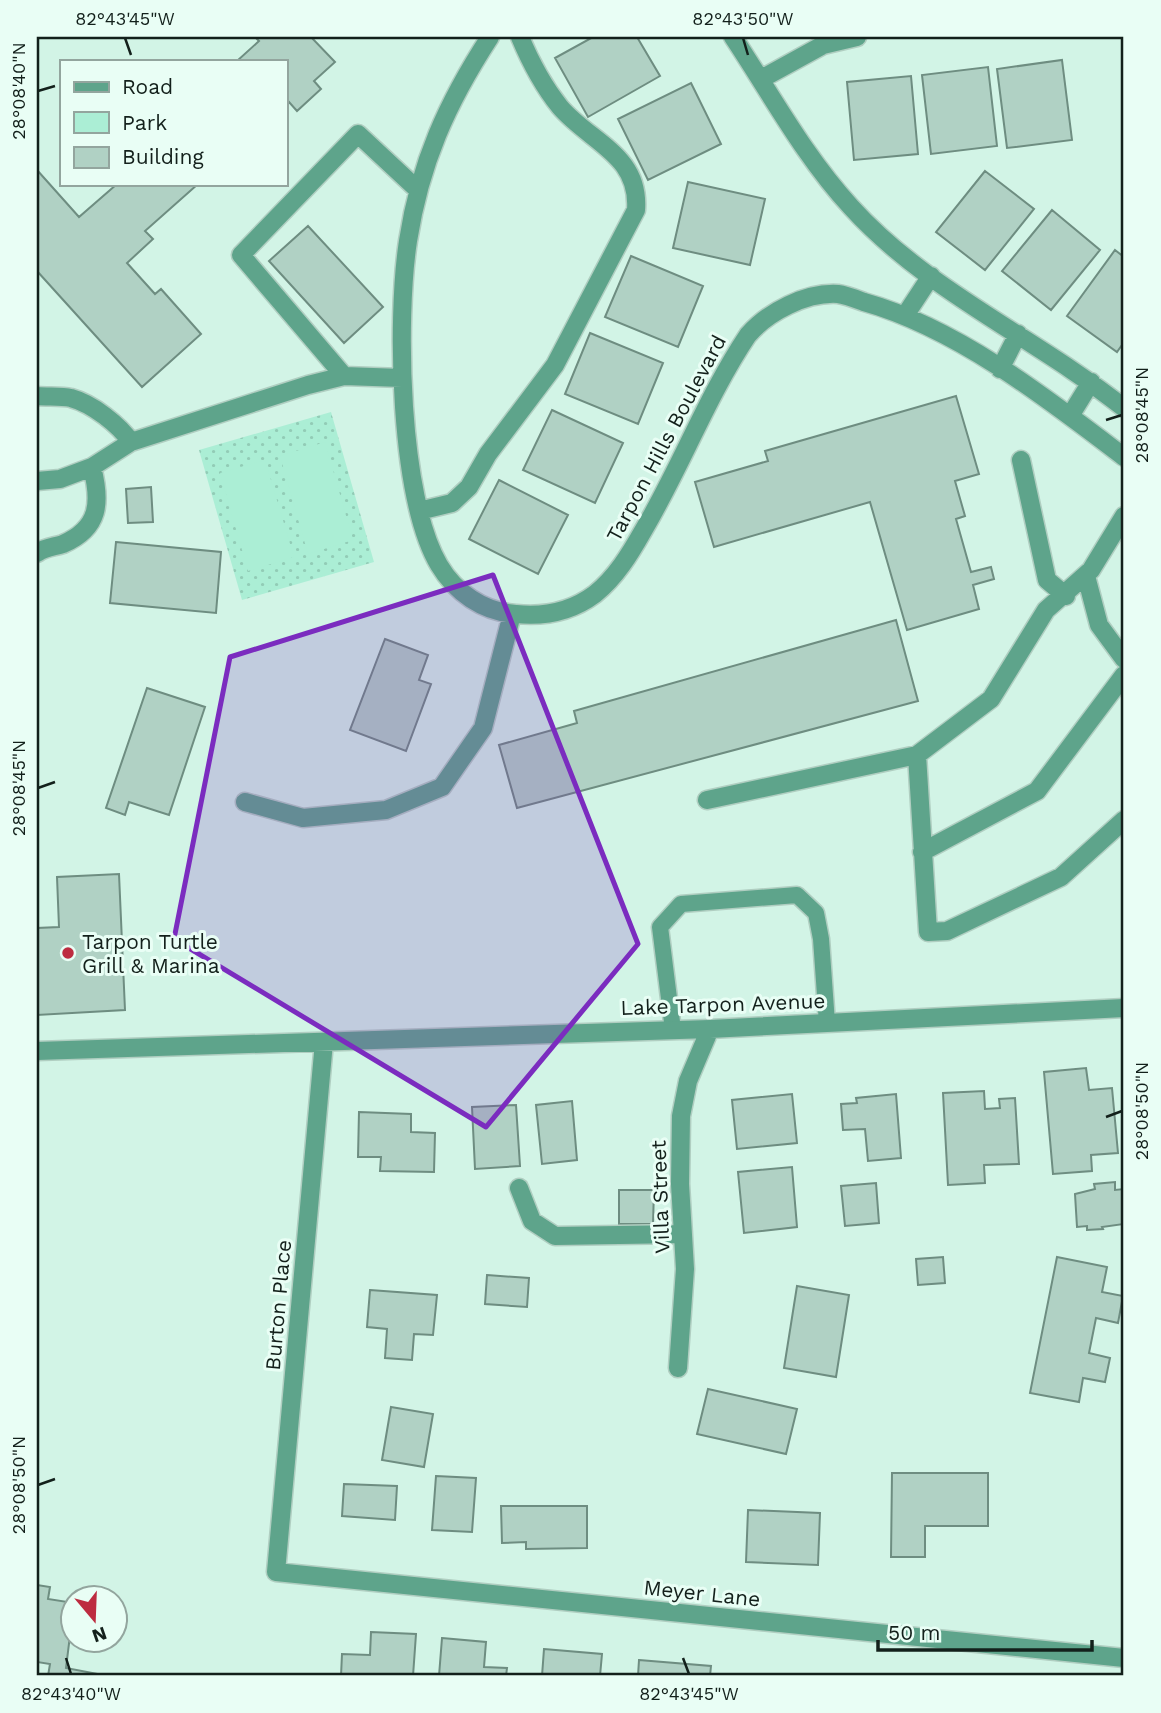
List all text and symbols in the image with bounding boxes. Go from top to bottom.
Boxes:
text: 82°43'45"W [75,8,175,29]
text: 82°43'50"W [692,8,794,29]
text: 28°08'40"N [8,42,29,140]
legend [60,60,287,186]
text: Road [122,74,173,99]
text: Park [122,110,167,135]
text: Building [122,144,204,169]
street label: Tarpon Hills Boulevard [601,330,731,546]
text: 28°08'45"N [1131,367,1152,463]
text: 28°08'45"N [8,740,29,836]
place label: Tarpon Turtle Grill & Marina [82,929,220,978]
marker: Tarpon Turtle Grill & Marina [60,945,76,961]
street label: Lake Tarpon Avenue [620,988,826,1020]
text: 28°08'50"N [1131,1062,1152,1160]
street label: Villa Street [646,1139,674,1254]
street label: Burton Place [260,1239,296,1371]
text: 28°08'50"N [8,1436,29,1534]
street label: Meyer Lane [642,1574,762,1612]
north arrow [60,1584,130,1654]
scale bar [878,1608,1091,1652]
text: 50 m [888,1620,940,1645]
text: N [89,1621,110,1648]
text: 82°43'40"W [21,1683,121,1704]
text: 82°43'45"W [639,1683,739,1704]

